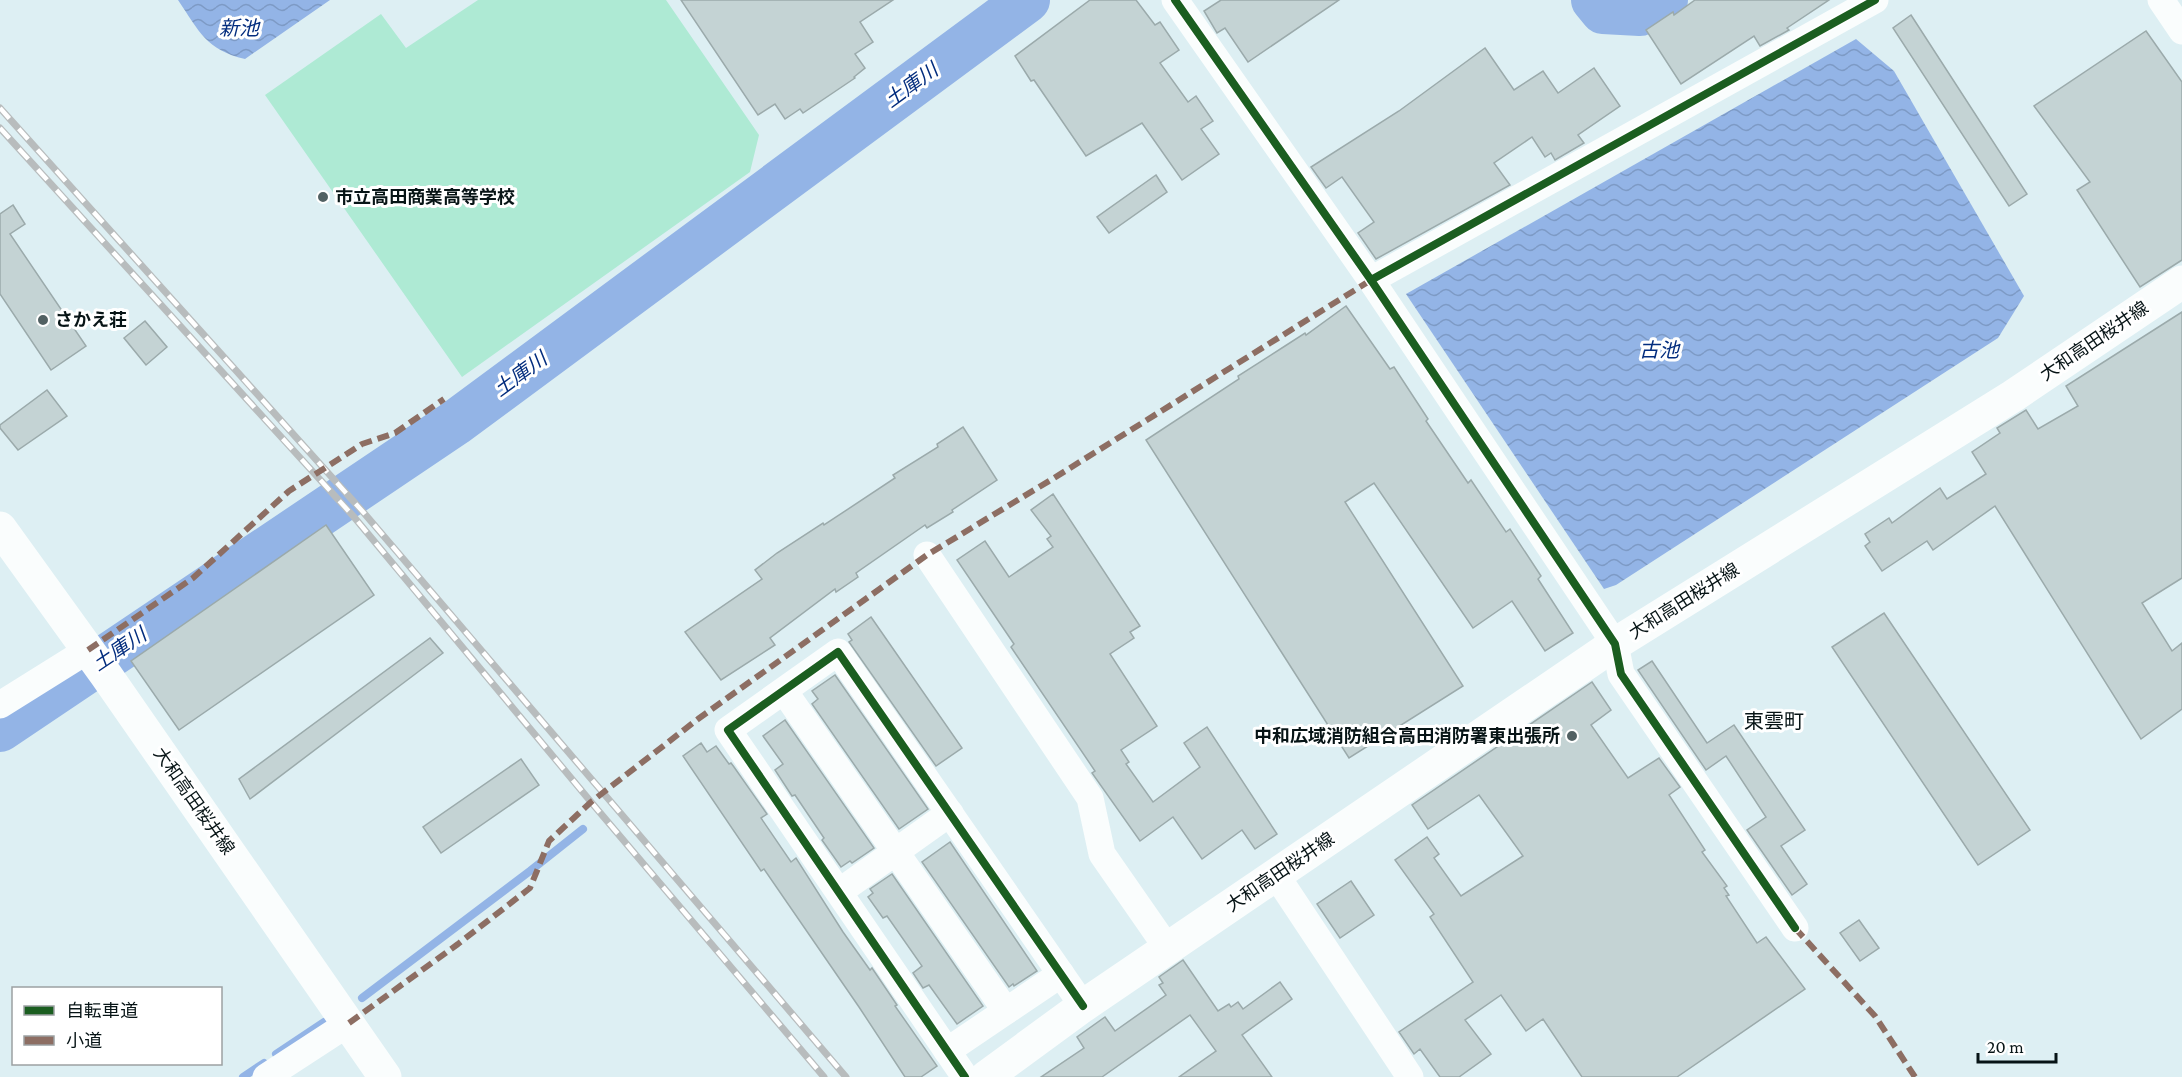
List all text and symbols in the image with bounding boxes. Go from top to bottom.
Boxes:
water label: 新池 [219,17,261,39]
water label: 土庫川 [880,57,943,112]
place label: 市立高田商業高等学校 [335,187,515,207]
marker: 市立高田商業高等学校 [316,190,330,204]
street label: 大和高田桜井線 [2036,297,2152,385]
place label: さかえ荘 [55,310,127,330]
marker: さかえ荘 [36,313,50,327]
water label: 古池 [1639,339,1681,361]
water label: 土庫川 [489,346,552,401]
street label: 大和高田桜井線 [1625,559,1743,643]
water label: 土庫川 [88,622,152,675]
district label: 東雲町 [1744,710,1804,732]
place label: 中和広域消防組合高田消防署東出張所 [1254,726,1560,746]
marker: 中和広域消防組合高田消防署東出張所 [1565,729,1579,743]
street label: 大和高田桜井線 [150,744,238,858]
street label: 大和高田桜井線 [1222,828,1338,916]
legend [12,987,222,1065]
text: 自転車道 [66,1001,138,1021]
scale bar [1978,1026,2056,1064]
text: 小道 [66,1031,102,1051]
text: 20 m [1987,1037,2024,1057]

